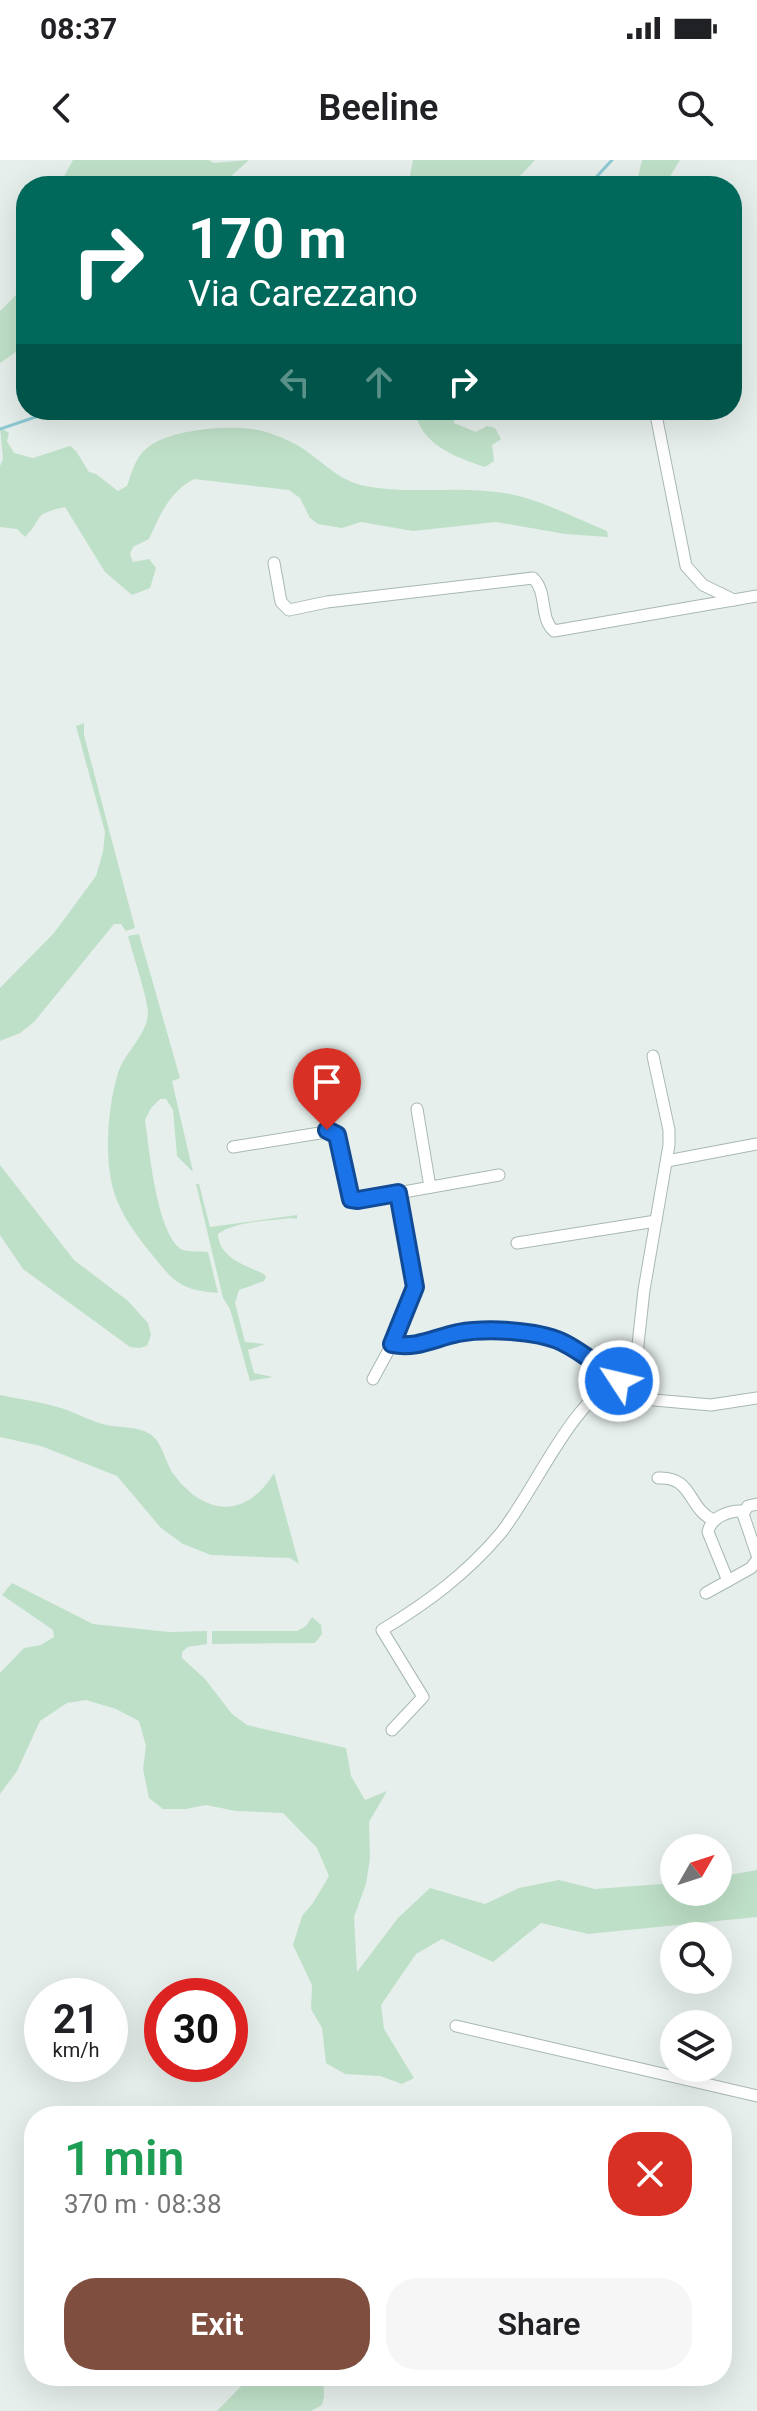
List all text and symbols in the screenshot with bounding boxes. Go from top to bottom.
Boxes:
text: 08:37 [40,11,117,46]
icon: back [40,86,84,130]
icon: search [673,86,717,130]
text: Beeline [319,87,438,129]
text: 170 m [188,206,347,272]
icon: right [56,208,160,312]
text: Via Carezzano [188,273,418,315]
icon: left [273,360,317,404]
icon: ahead [357,360,401,404]
icon: right [441,360,485,404]
pin [293,1048,361,1130]
icon: arrive [305,1060,349,1104]
position arrow [577,1339,661,1423]
north arrow [660,1834,732,1906]
map controls [660,1834,732,2082]
button: search [660,1922,732,1994]
speed limit sign: 30 [144,1978,248,2082]
text: 21 [53,1996,99,2043]
button: layers [660,2010,732,2082]
text: km/h [53,2038,99,2062]
text: 1 min [64,2130,184,2187]
button: close [608,2132,692,2216]
text: 370 m · 08:38 [64,2189,222,2219]
button: Exit [64,2278,370,2370]
button: Share [386,2278,692,2370]

